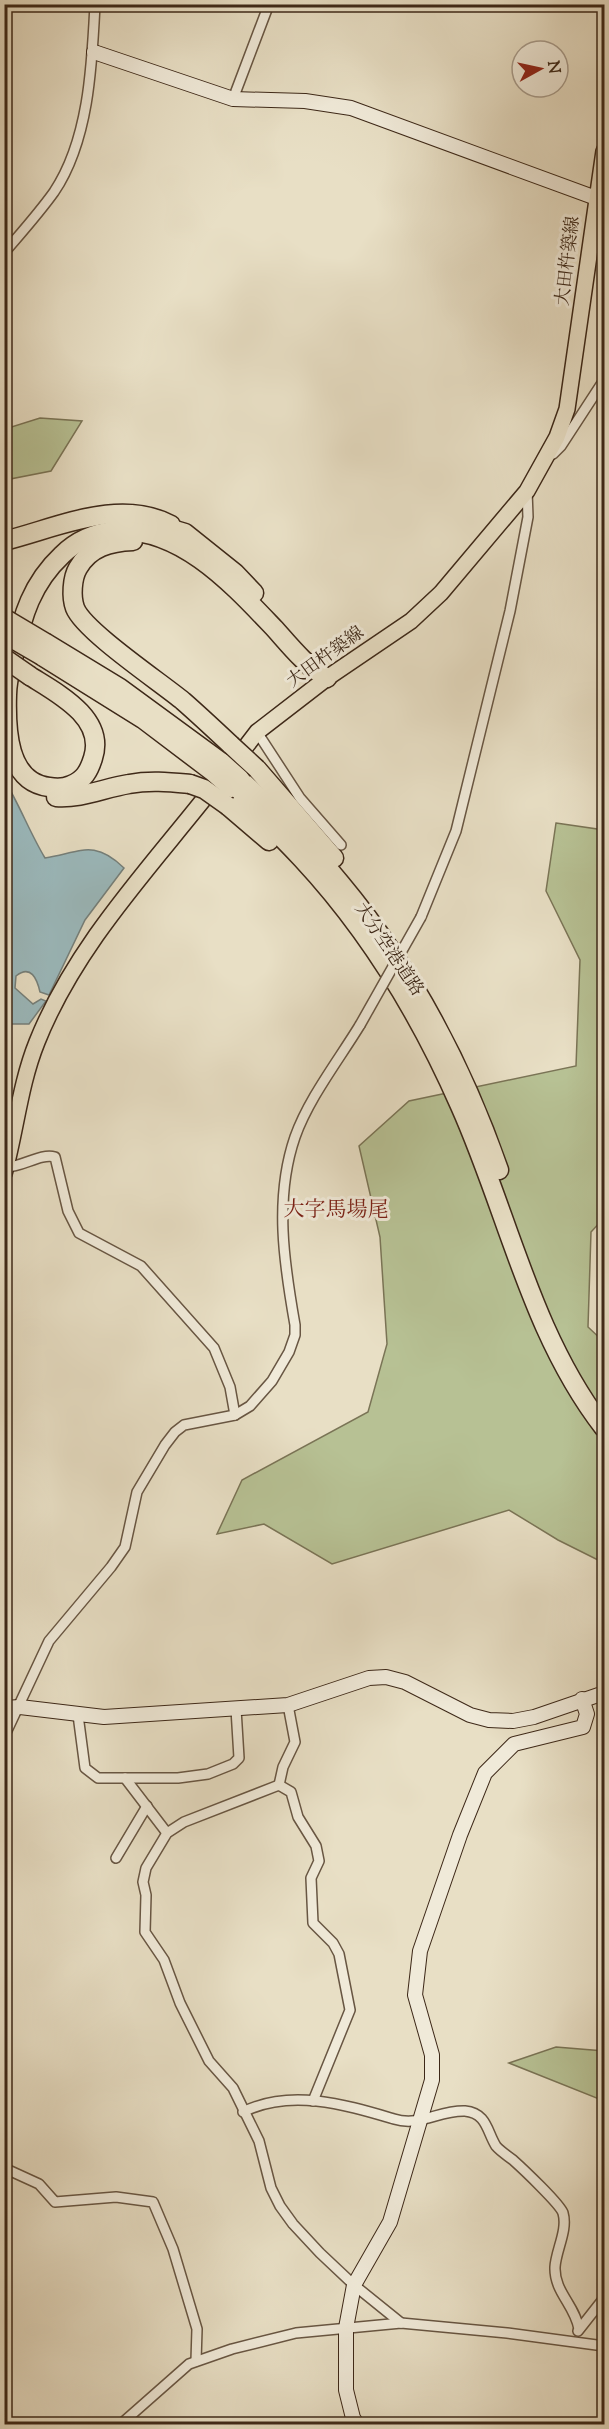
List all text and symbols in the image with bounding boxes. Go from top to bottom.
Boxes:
north arrow [510,39,570,99]
text: N [540,59,565,75]
street label: 大田杵築線 [551,215,587,307]
street label: 大田杵築線 [282,621,370,695]
street label: 大分空港道路 [347,898,429,1002]
district label: 大字馬場尾 [284,1196,389,1226]

